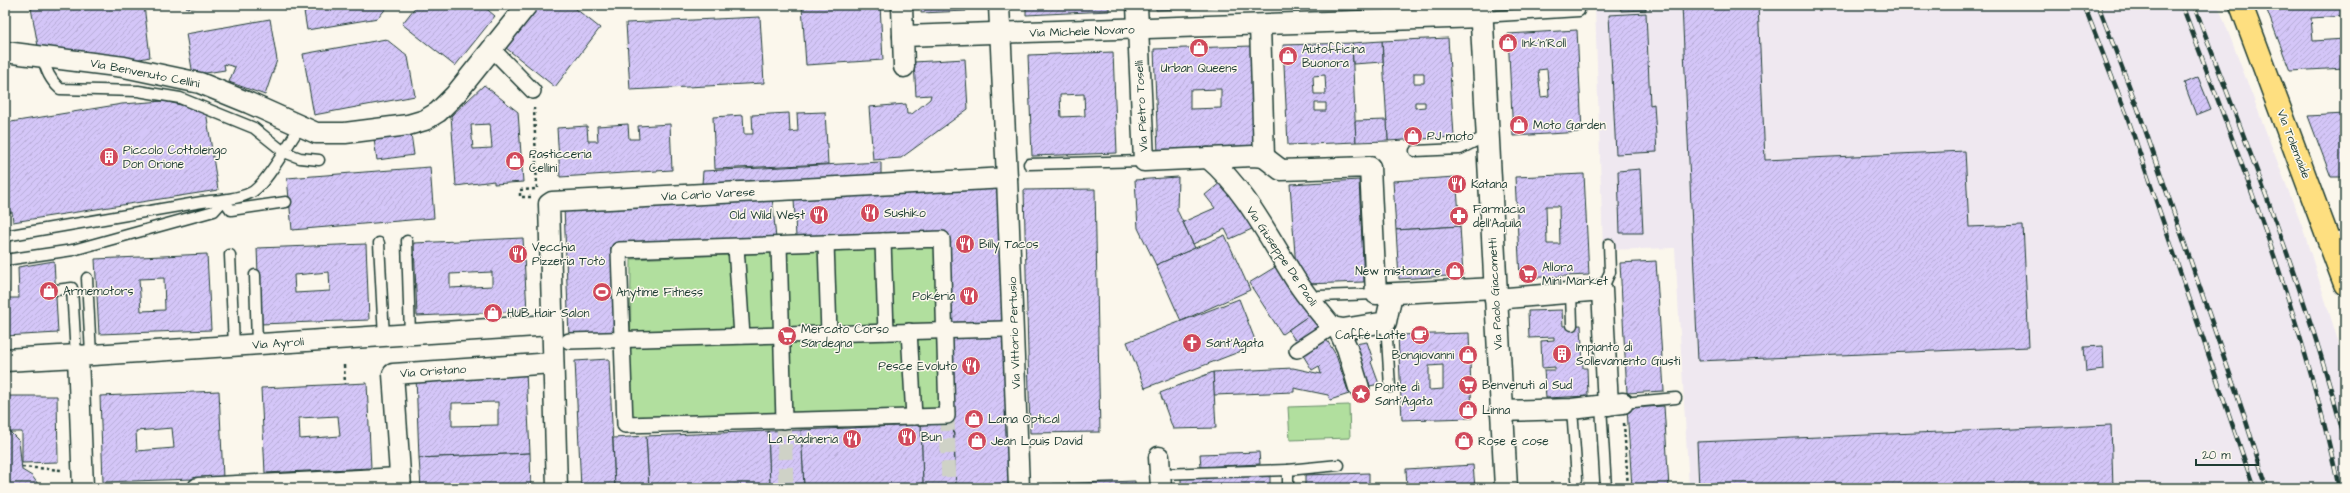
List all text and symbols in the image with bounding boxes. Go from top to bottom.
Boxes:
street label: Via Michele Novaro [1029,21,1135,42]
shop icon: Ink'n'Roll [1497,32,1519,54]
place label: Ink'n'Roll [1522,35,1566,52]
shop icon: Urban Queens [1188,37,1210,59]
place label: Autofficina Buonora [1302,41,1365,72]
shop icon: Autofficina Buonora [1277,45,1299,67]
street label: Via Benvenuto Cellini [89,55,201,92]
street label: Via Pietro Toselli [1131,60,1152,152]
place label: Urban Queens [1161,60,1237,77]
street label: Via Tolemaide [2273,107,2315,182]
shop icon: Moto Garden [1508,114,1530,136]
place label: Moto Garden [1533,117,1606,134]
shop icon: PJ moto [1402,125,1424,147]
place label: PJ moto [1427,128,1474,145]
place label: Piccolo Cottolengo Don Orione [123,142,227,173]
building icon: Piccolo Cottolengo Don Orione [98,146,120,168]
place label: Pasticceria Cellini [529,146,592,177]
shop icon: Pasticceria Cellini [504,150,526,172]
restaurant icon: Katana [1446,173,1468,195]
place label: Katana [1471,176,1507,193]
street label: Via Carlo Varese [661,184,756,205]
place label: Farmacia dell'Aquila [1473,201,1525,232]
restaurant icon: Sushiko [859,202,881,224]
street label: Via Giuseppe De Paoli [1242,203,1321,310]
restaurant icon: Old Wild West [808,204,830,226]
place label: Sushiko [884,205,926,222]
pharmacy icon: Farmacia dell'Aquila [1448,205,1470,227]
place label: Old Wild West [730,207,805,224]
restaurant icon: Billy Tacos [954,233,976,255]
place label: Billy Tacos [979,236,1038,254]
street label: Via Paolo Giacometti [1484,237,1507,350]
place label: Vecchia Pizzeria Totò [532,239,605,270]
restaurant icon: Vecchia Pizzeria Totò [507,243,529,265]
place label: Allora Mini Market [1542,259,1608,290]
shop icon: New mistomare [1444,260,1466,282]
place label: New mistomare [1355,263,1441,280]
supermarket icon: Allora Mini Market [1517,263,1539,285]
street label: Via Vittorio Pertusio [1004,276,1025,389]
shop icon: Armemotors [38,280,60,302]
sports icon: Anytime Fitness [591,281,613,303]
place label: Armemotors [63,283,133,300]
place label: Anytime Fitness [616,284,703,302]
restaurant icon: Pokéria [958,285,980,307]
place label: Pokéria [912,288,955,305]
shop icon: HUB Hair Salon [482,302,504,324]
place label: HUB Hair Salon [507,305,589,322]
place label: Mercato Corso Sardegna [801,321,889,353]
cafe icon: Caffé Latte [1409,324,1431,346]
supermarket icon: Mercato Corso Sardegna [776,325,798,347]
place label: Caffé Latte [1335,327,1407,344]
church icon: Sant'Agata [1181,332,1203,354]
street label: Via Ayroli [252,333,305,355]
place label: Sant'Agata [1206,335,1264,353]
place label: Impianto di Sollevamento Giusti [1576,339,1680,370]
building icon: Impianto di Sollevamento Giusti [1551,343,1573,365]
shop icon: Bongiovanni [1457,344,1479,366]
place label: Bongiovanni [1392,347,1454,365]
restaurant icon: Pesce Evoluto [960,355,982,377]
place label: Pesce Evoluto [878,358,957,375]
street label: Via Oristano [399,361,467,382]
supermarket icon: Benvenuti al Sud [1457,374,1479,396]
place label: Benvenuti al Sud [1482,377,1572,394]
place label: Ponte di Sant'Agata [1375,379,1433,411]
place icon: Ponte di Sant'Agata [1350,383,1372,405]
shop icon: Linna [1457,399,1479,421]
place label: Linna [1482,402,1510,419]
shop icon: Lama Optical [963,408,985,430]
place label: Lama Optical [988,411,1060,428]
restaurant icon: Bun [896,426,918,448]
restaurant icon: La Piadineria [841,428,863,450]
place label: Bun [921,429,942,446]
shop icon: Jean Louis David [966,430,988,452]
shop icon: Rose e cose [1453,430,1475,452]
place label: La Piadineria [768,431,838,448]
place label: Jean Louis David [991,433,1083,450]
place label: Rose e cose [1478,433,1549,450]
scale bar [2196,441,2258,467]
text: 20 m [2202,447,2231,464]

